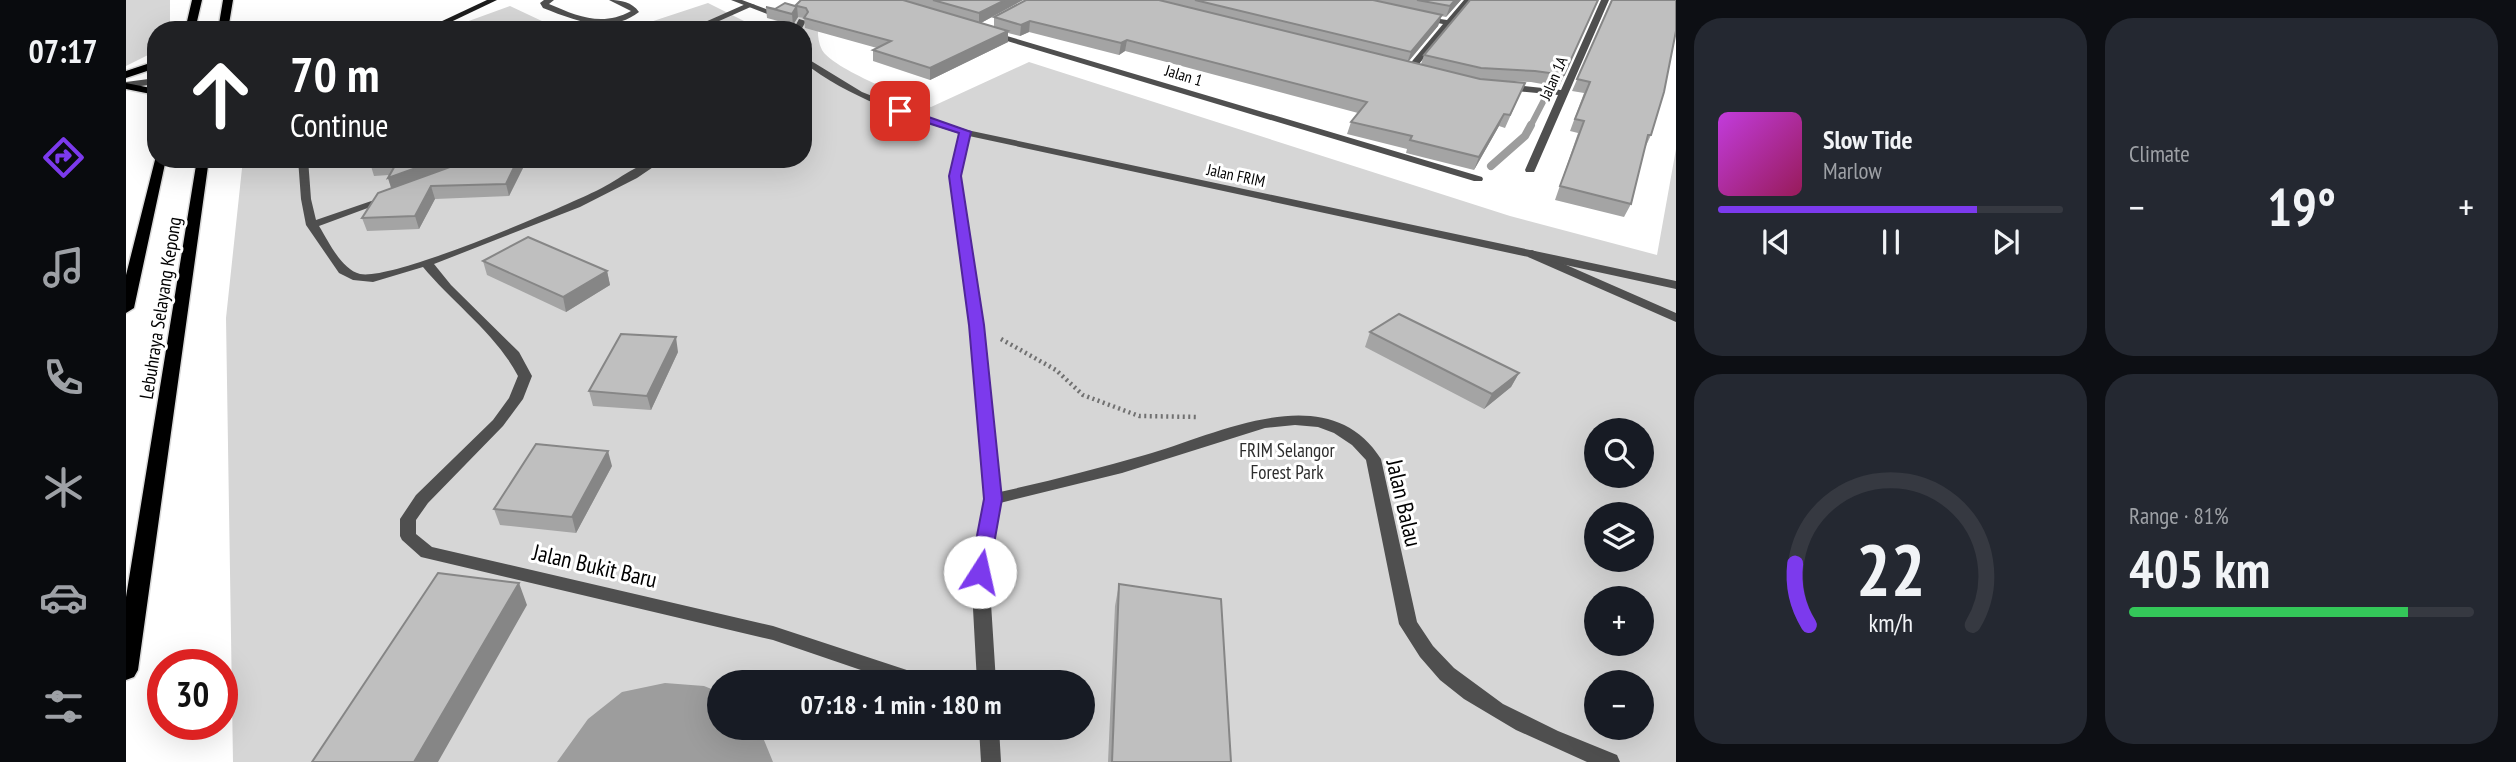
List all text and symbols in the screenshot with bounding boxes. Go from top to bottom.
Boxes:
text: 07:17 [28,30,98,72]
text: 70 m [290,42,379,106]
icon: ahead [175,49,266,140]
street label: Jalan 1A [1534,53,1572,104]
street label: Jalan 1 [1162,60,1205,90]
pin [870,81,930,141]
icon: arrive [881,92,919,130]
text: Continue [290,104,389,146]
text: Slow Tide [1823,123,1913,156]
icon: directions [39,133,88,182]
text: Climate [2129,139,2190,168]
text: Marlow [1823,156,1882,185]
street label: Jalan FRIM [1204,159,1267,191]
text: 19° [2267,173,2336,240]
text: − [2129,182,2145,231]
text: + [2458,182,2474,231]
street label: Lebuhraya Selayang Kepong [134,215,186,401]
icon: previous [1757,223,1795,261]
icon: pause [1872,223,1910,261]
icon: next [1987,223,2025,261]
icon: music [39,243,88,292]
icon: phone [39,353,88,402]
map controls [1584,418,1654,740]
button: search [1584,418,1654,488]
park label: FRIM Selangor Forest Park [1239,438,1336,484]
street label: Jalan Balau [1380,455,1429,549]
icon: climate [39,463,88,512]
text: Range · 81% [2129,501,2229,530]
button: layers [1584,502,1654,572]
text: 22 [1856,521,1925,615]
position arrow [943,535,1017,609]
text: 405 km [2129,535,2270,602]
street label: Jalan Bukit Baru [529,537,660,594]
icon: car [39,573,88,622]
button: + [1584,586,1654,656]
text: km/h [1868,607,1913,639]
speed limit sign: 30 [147,649,238,740]
button: − [1584,670,1654,740]
icon: filters [39,682,88,731]
text: 07:18 · 1 min · 180 m [801,688,1001,721]

